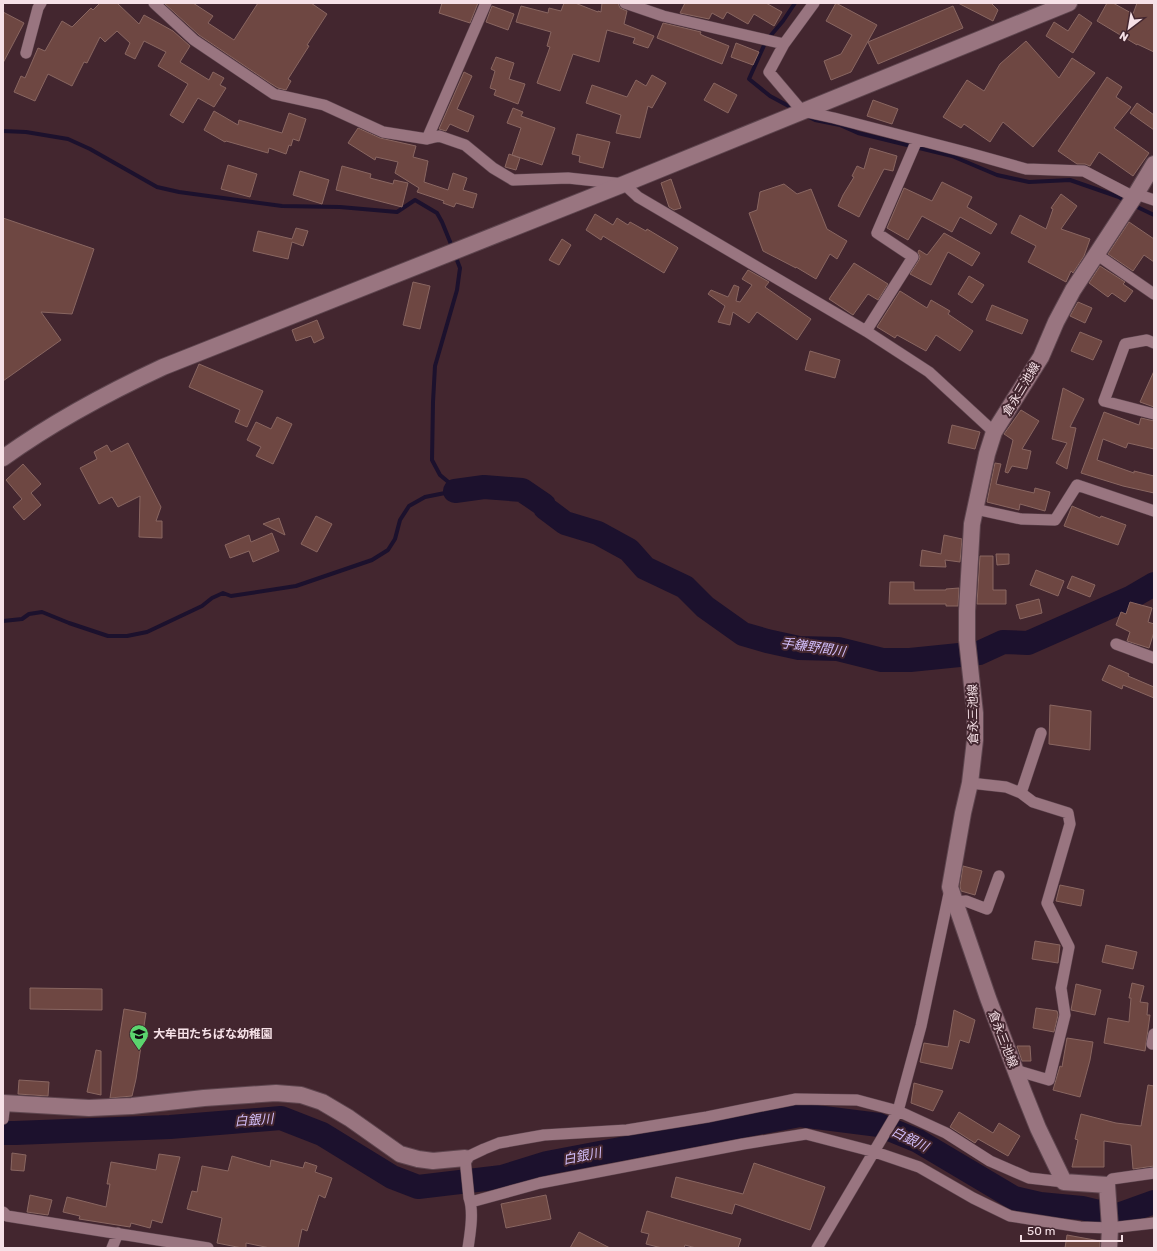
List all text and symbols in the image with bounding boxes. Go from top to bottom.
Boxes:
north arrow [1109,8,1149,48]
text: N [1117,28,1131,44]
street label: 倉永三池線 [1000,360,1042,418]
water label: 手鎌野間川 [780,635,848,659]
street label: 倉永三池線 [965,684,981,744]
street label: 倉永三池線 [986,1008,1020,1070]
school or university icon: 大牟田たちばな幼稚園 [128,1023,150,1051]
place label: 大牟田たちばな幼稚園 [153,1027,273,1041]
water label: 白銀川 [234,1111,276,1129]
water label: 白銀川 [889,1124,933,1155]
water label: 白銀川 [561,1145,605,1167]
scale bar [1021,1217,1122,1243]
text: 50 m [1027,1224,1055,1238]

